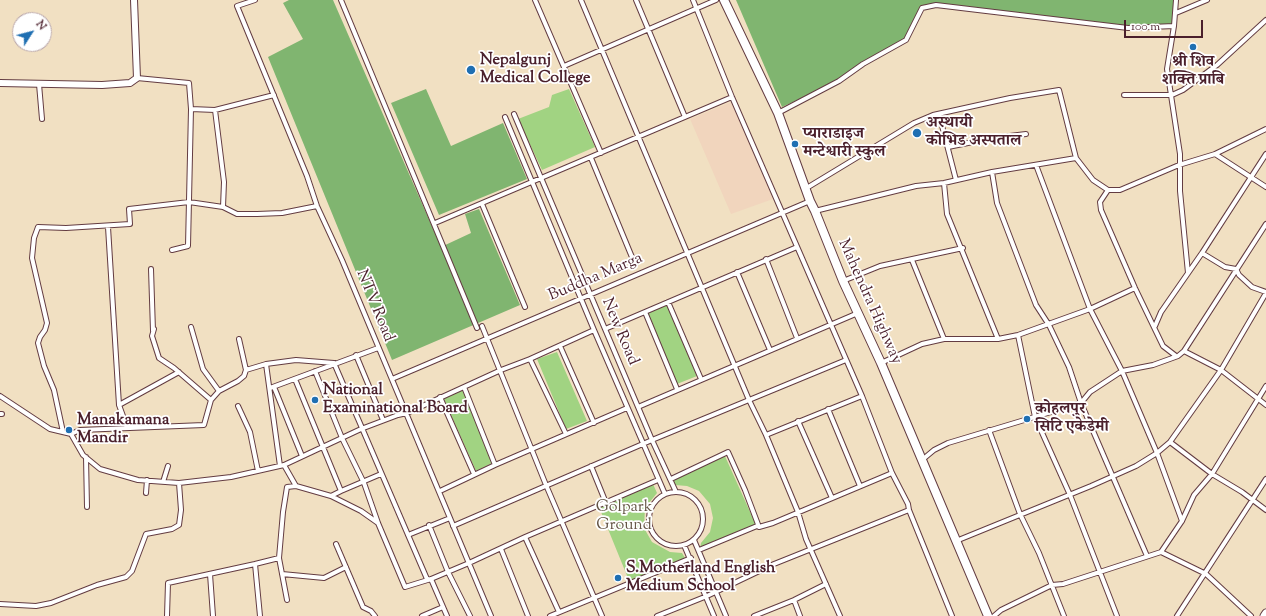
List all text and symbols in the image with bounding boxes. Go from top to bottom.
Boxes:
north arrow [12,12,52,52]
scale bar [1126,12,1205,38]
text: N [32,17,50,34]
text: 100 m [1131,18,1160,36]
marker: श्री शिव शक्ति प्राबि [1188,42,1198,52]
place label: Nepalgunj Medical College [480,51,590,89]
place label: श्री शिव शक्ति प्राबि [1162,53,1224,91]
marker: Nepalgunj Medical College [465,64,477,76]
place label: अस्थायी कोभिड अस्पताल [926,114,1021,152]
place label: प्याराडाइज मन्टेश्वारी स्कुल [803,125,885,163]
marker: अस्थायी कोभिड अस्पताल [911,127,923,139]
marker: प्याराडाइज मन्टेश्वारी स्कुल [790,139,800,149]
street label: Mahendra Highway [833,236,905,368]
street label: Buddha Marga [546,250,646,306]
street label: NTV Road [351,267,397,345]
street label: New Road [596,296,642,368]
place label: National Examinational Board [323,381,468,419]
marker: National Examinational Board [310,395,320,405]
place label: कोहलपुर सिटि एकेडेमी [1035,400,1109,438]
place label: Manakamana Mandir [77,411,169,449]
marker: कोहलपुर सिटि एकेडेमी [1022,414,1032,424]
marker: Manakamana Mandir [64,425,74,435]
park label: Golpark Ground [596,498,652,536]
place label: S.Motherland English Medium School [626,559,775,597]
marker: S.Motherland English Medium School [613,573,623,583]

